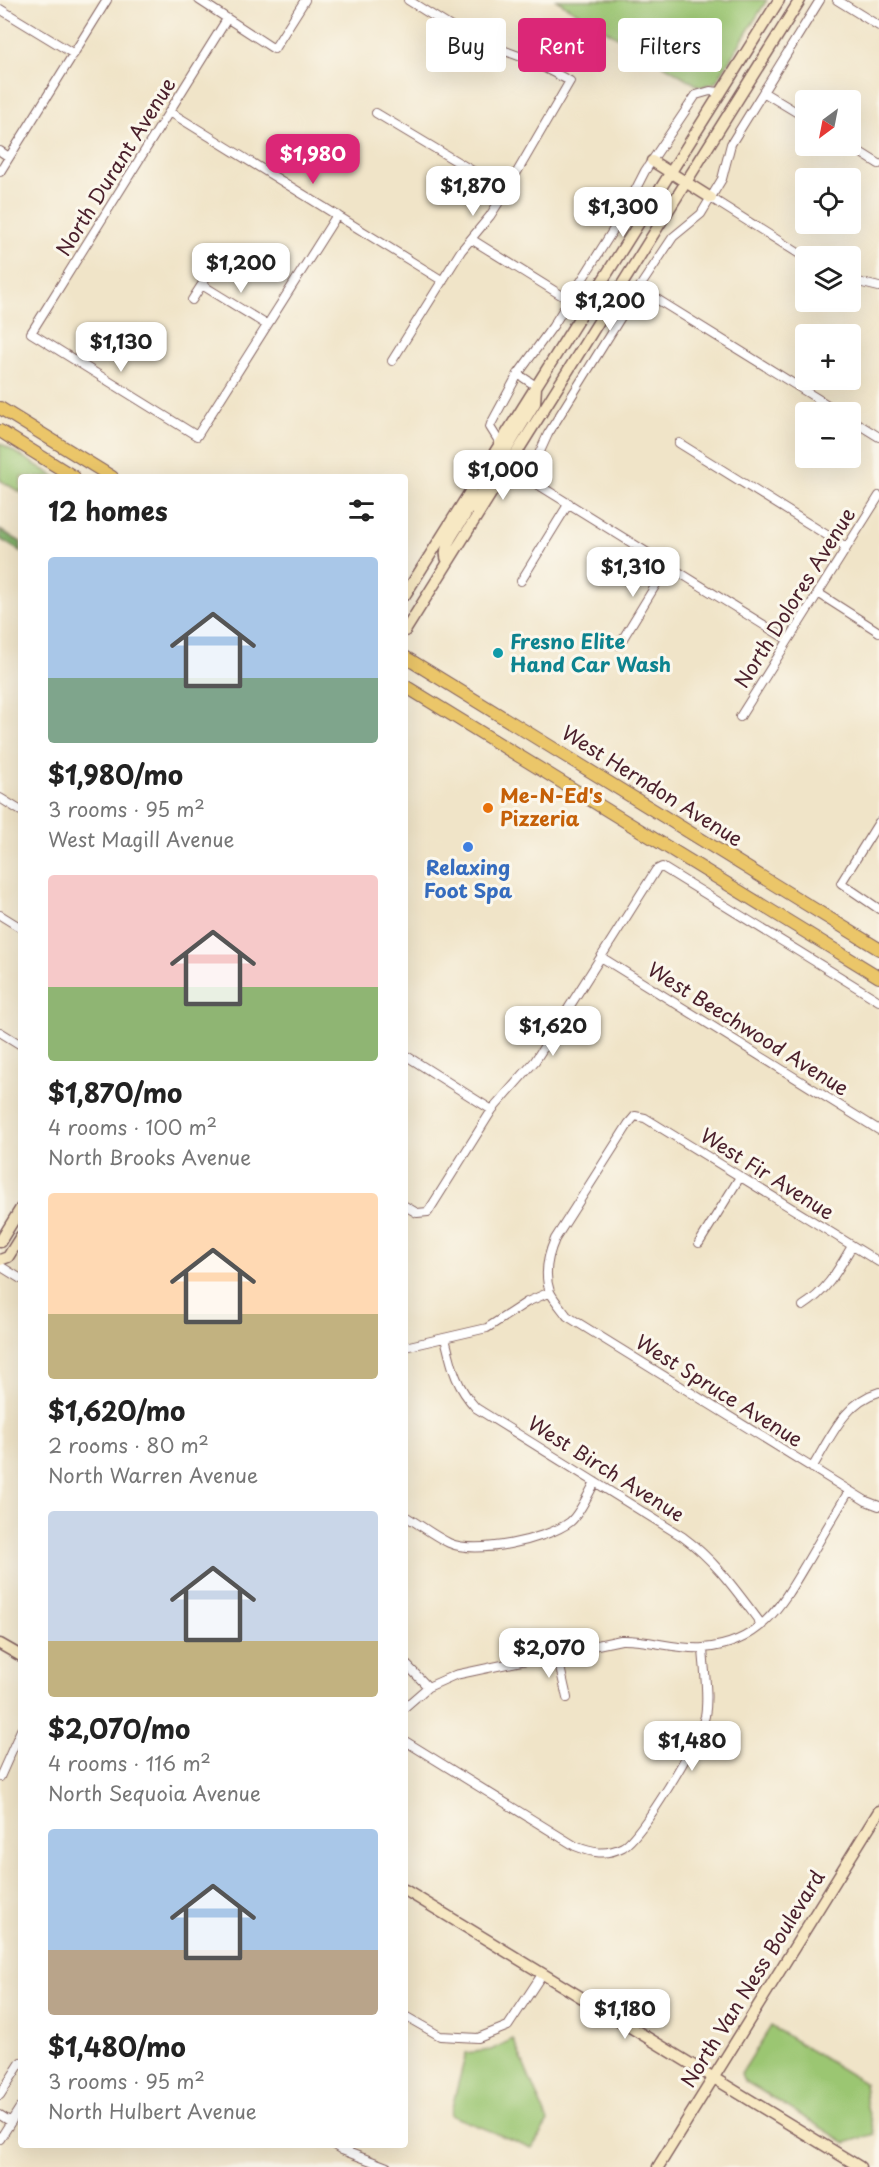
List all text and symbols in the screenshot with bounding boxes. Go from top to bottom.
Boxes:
chip: Buy [426,18,506,72]
chip: Rent [518,18,606,72]
chip: Filters [618,18,722,72]
street label: North Durant Avenue [48,71,182,262]
north arrow [795,90,861,156]
map controls [795,90,861,468]
pin: $1,980 [264,134,362,185]
text: $1,980 [280,138,346,168]
pin: $1,870 [424,166,522,217]
button: locate [795,168,861,234]
text: $1,870 [440,170,506,200]
pin: $1,300 [574,187,672,238]
text: $1,300 [588,191,658,221]
pin: $1,200 [192,243,290,294]
button: layers [795,246,861,312]
text: $1,200 [206,247,276,277]
pin: $1,200 [561,281,659,332]
text: $1,200 [575,285,645,315]
pin: $1,130 [72,322,170,373]
button: + [795,324,861,390]
text: $1,130 [90,326,152,356]
button: − [795,402,861,468]
pin: $1,000 [454,450,552,501]
text: $1,000 [467,454,539,484]
text: 12 homes [48,491,168,530]
icon: filters [345,494,378,527]
street label: North Dolores Avenue [726,501,862,694]
pin: $1,310 [584,547,682,598]
text: $1,310 [601,551,665,581]
icon: home [159,596,267,704]
place label: Fresno Elite Hand Car Wash [510,626,671,679]
marker: Fresno Elite Hand Car Wash [491,646,505,660]
street label: West Herndon Avenue [556,717,749,853]
text: $1,980/mo [48,755,183,794]
place label: Me-N-Ed's Pizzeria [500,780,603,833]
text: 3 rooms · 95 m² [48,794,205,824]
marker: Me-N-Ed's Pizzeria [481,801,495,815]
text: West Magill Avenue [48,824,234,854]
marker: Relaxing Foot Spa [461,840,475,854]
place label: Relaxing Foot Spa [424,852,513,905]
icon: home [159,914,267,1022]
street label: West Beechwood Avenue [642,954,855,1102]
pin: $1,620 [504,1006,602,1057]
text: $1,620 [519,1010,587,1040]
text: $1,870/mo [48,1073,182,1112]
text: 4 rooms · 100 m² [48,1112,217,1142]
street label: West Fir Avenue [695,1120,840,1226]
text: North Brooks Avenue [48,1142,251,1172]
icon: home [159,1232,267,1340]
street label: West Spruce Avenue [630,1327,809,1454]
text: $1,620/mo [48,1391,185,1430]
street label: West Birch Avenue [522,1408,691,1529]
text: 2 rooms · 80 m² [48,1430,209,1460]
text: North Warren Avenue [48,1460,258,1490]
icon: home [159,1550,267,1658]
pin: $2,070 [500,1628,598,1679]
text: $2,070 [513,1632,585,1662]
text: $2,070/mo [48,1709,190,1748]
pin: $1,480 [643,1721,741,1772]
text: $1,480 [658,1725,726,1755]
text: 4 rooms · 116 m² [48,1748,211,1778]
text: North Sequoia Avenue [48,1778,261,1808]
street label: North Van Ness Boulevard [673,1864,831,2093]
icon: home [159,1868,267,1976]
pin: $1,180 [576,1989,674,2040]
text: $1,180 [594,1993,656,2023]
text: $1,480/mo [48,2027,186,2066]
text: 3 rooms · 95 m² [48,2066,205,2096]
text: North Hulbert Avenue [48,2096,257,2126]

